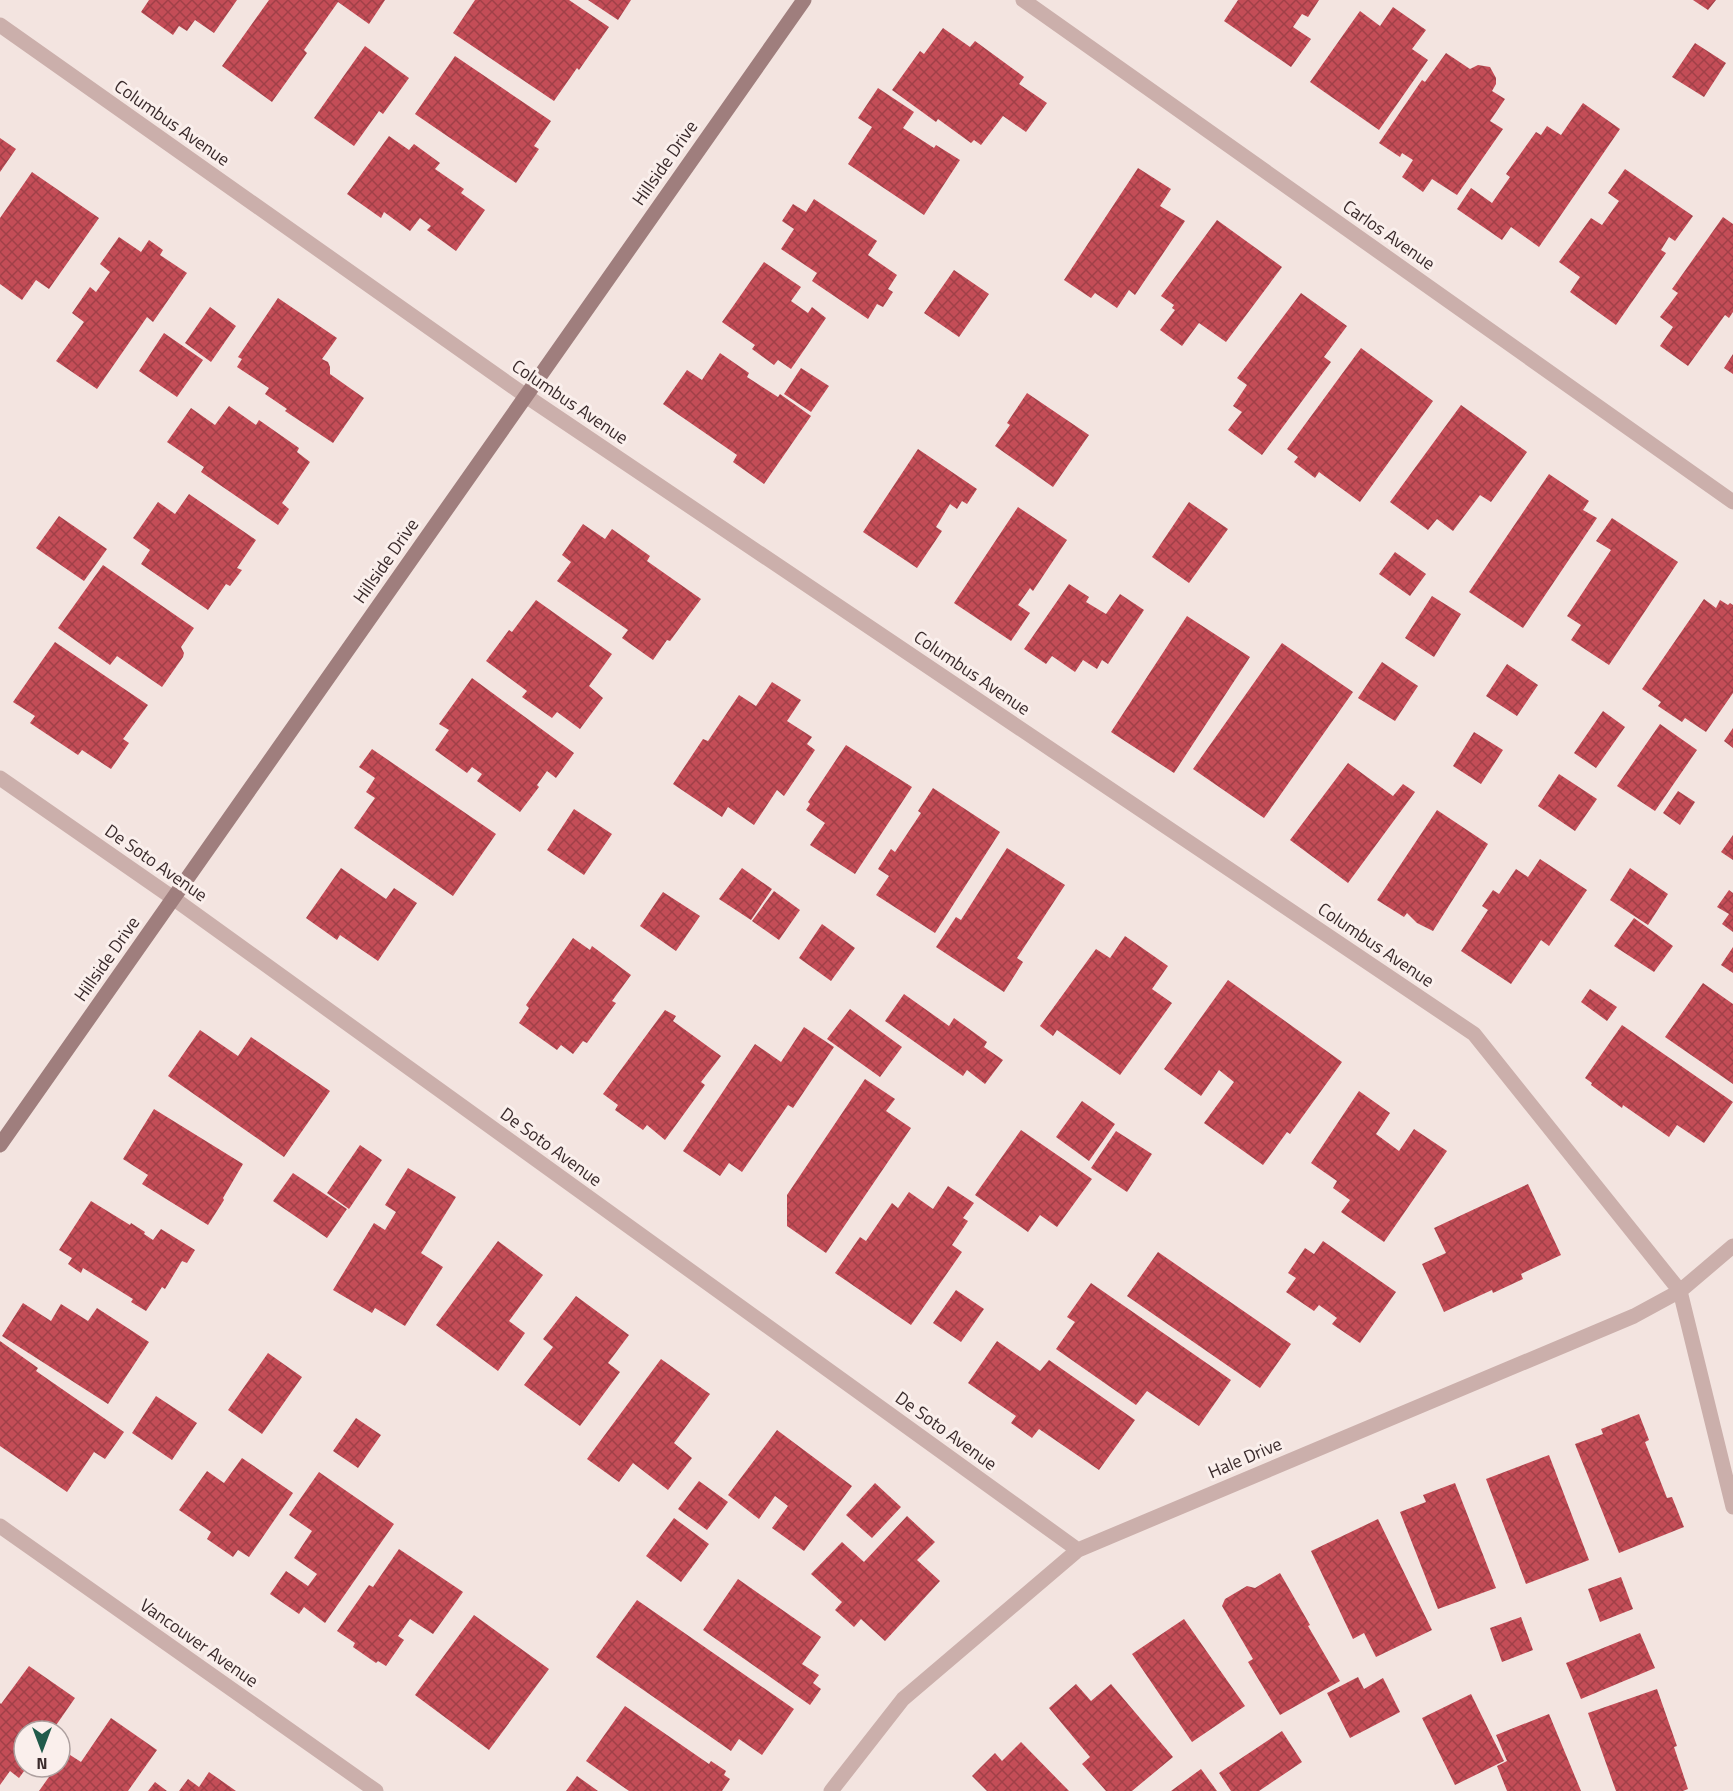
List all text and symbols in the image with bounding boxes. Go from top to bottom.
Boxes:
street label: Columbus Avenue [109,73,236,173]
street label: Hillside Drive [625,115,704,211]
street label: Carlos Avenue [1338,193,1441,276]
street label: Columbus Avenue [507,352,634,451]
street label: Hillside Drive [346,513,425,609]
street label: Columbus Avenue [909,623,1036,722]
street label: De Soto Avenue [99,817,213,908]
street label: Columbus Avenue [1313,895,1440,994]
street label: Hillside Drive [67,911,146,1007]
street label: De Soto Avenue [495,1100,608,1193]
street label: De Soto Avenue [890,1384,1003,1477]
street label: Hale Drive [1204,1430,1286,1485]
street label: Vancouver Avenue [134,1592,264,1694]
north arrow [12,1719,72,1779]
text: N [36,1752,48,1776]

